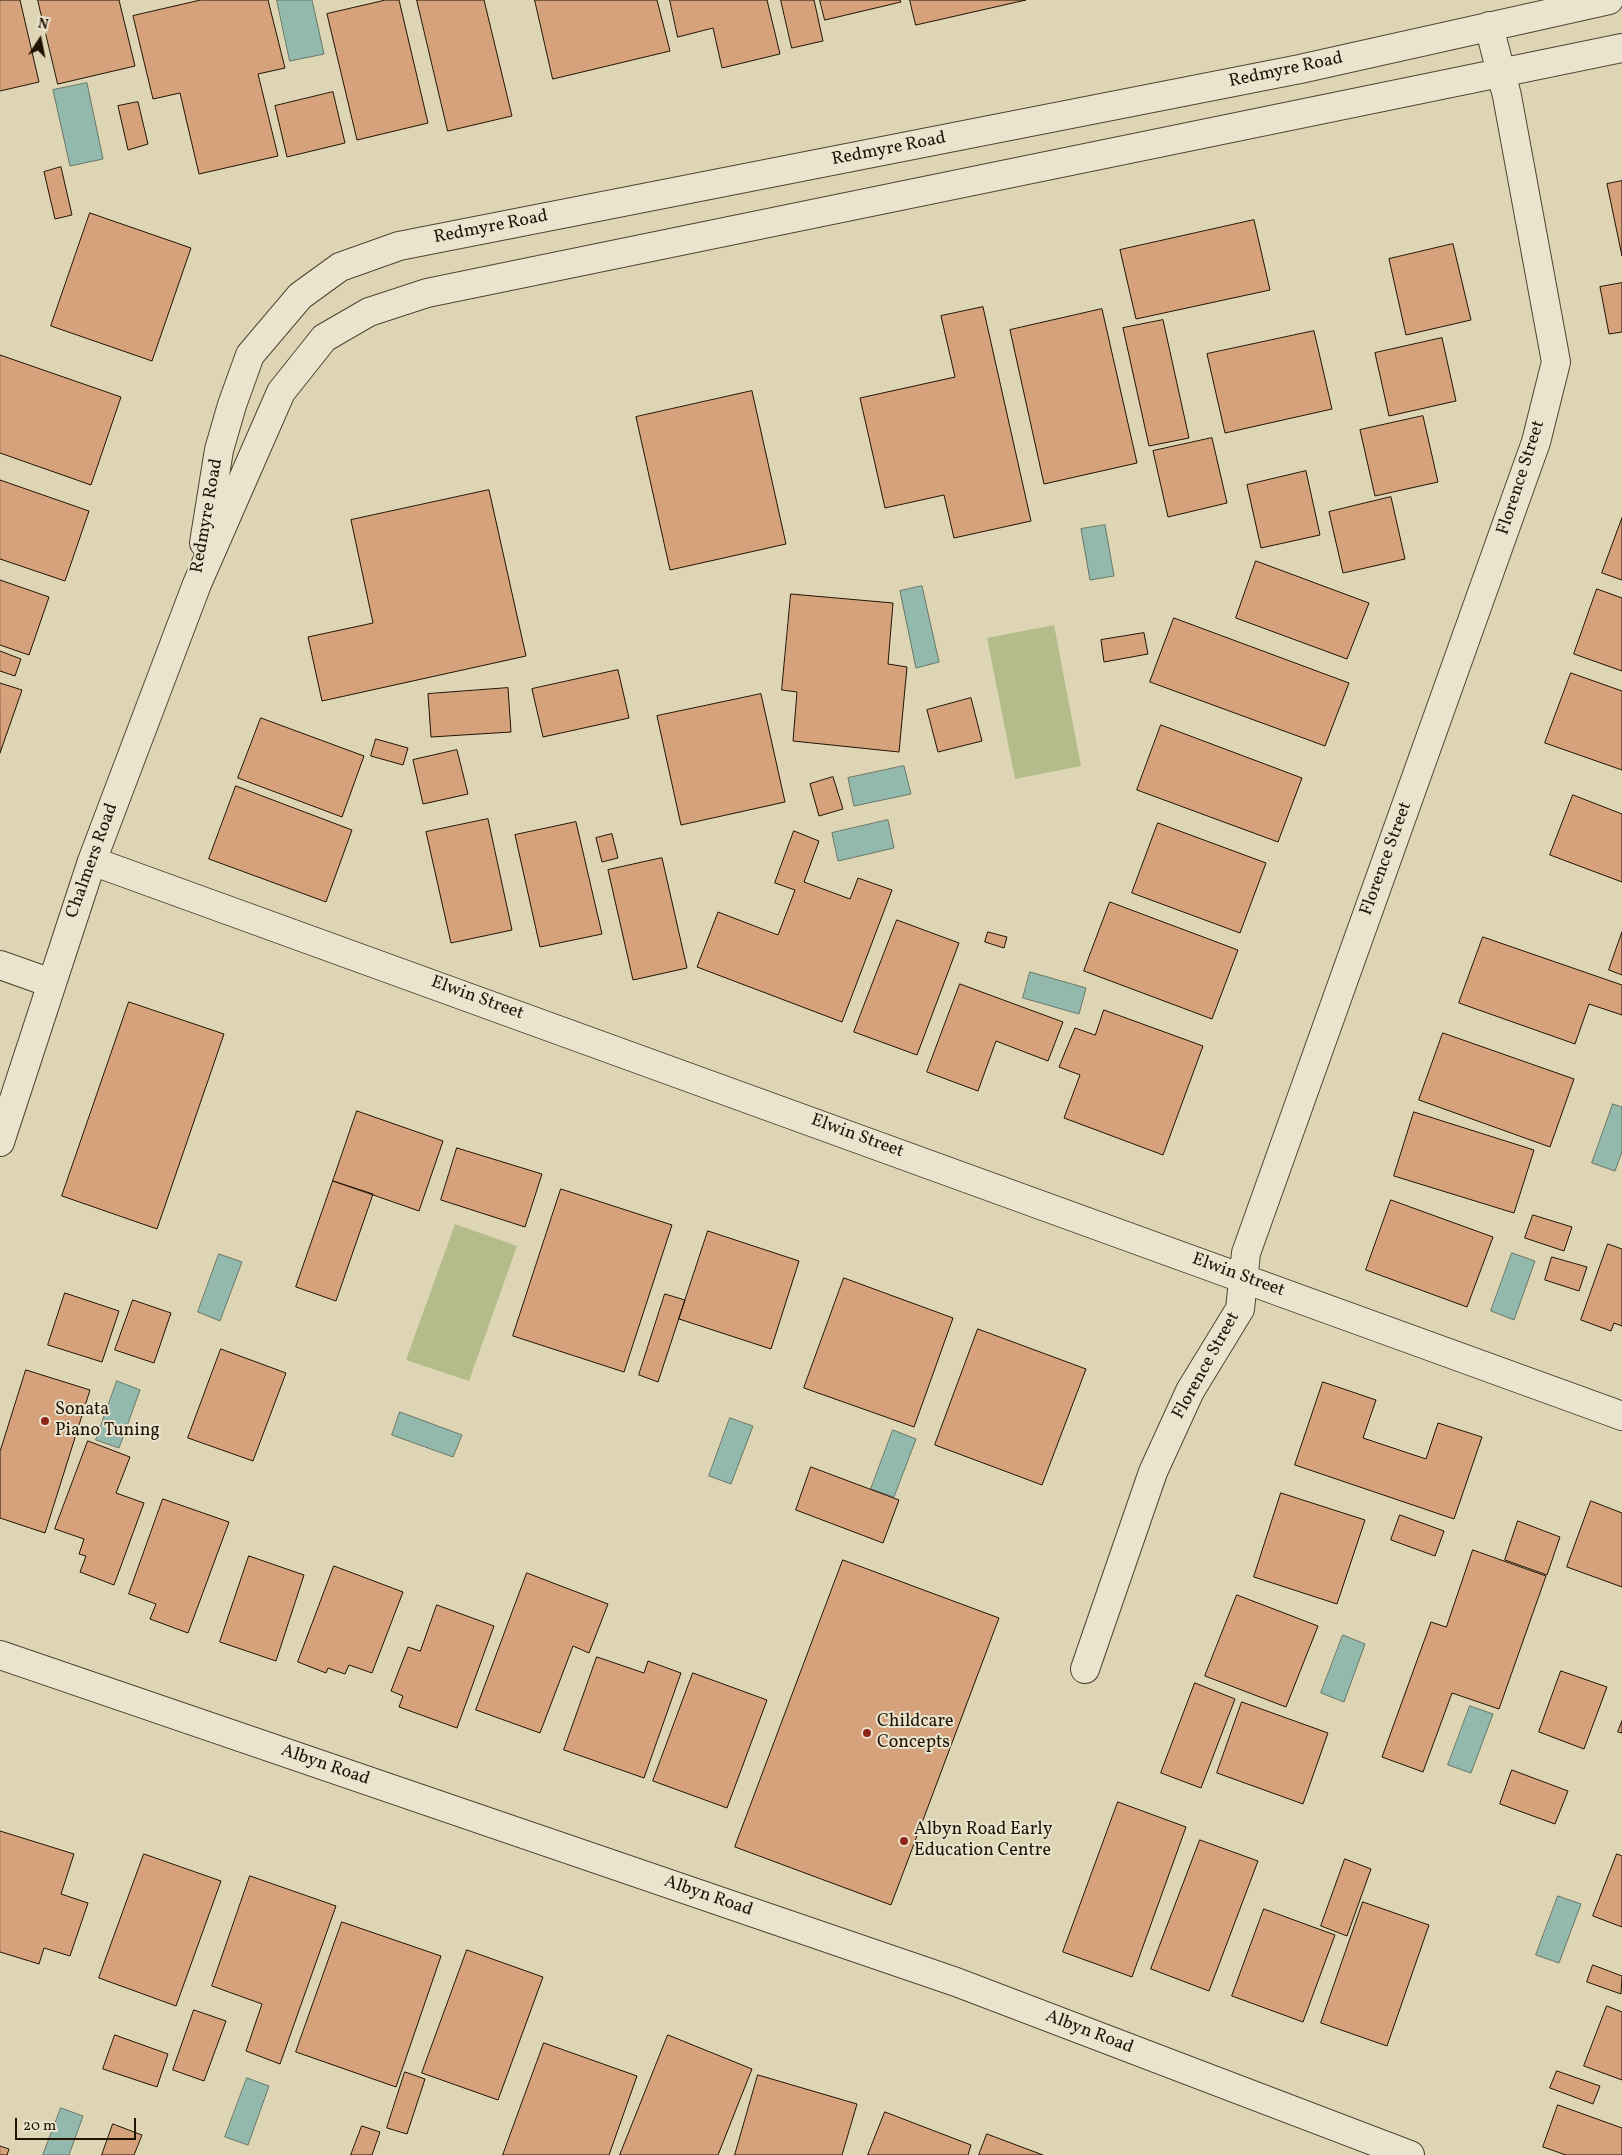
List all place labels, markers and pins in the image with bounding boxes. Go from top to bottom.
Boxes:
place label: Sonata Piano Tuning [55,1400,160,1442]
marker: Sonata Piano Tuning [39,1415,51,1427]
place label: Childcare Concepts [877,1712,954,1755]
marker: Childcare Concepts [861,1727,873,1739]
place label: Albyn Road Early Education Centre [914,1820,1052,1862]
marker: Albyn Road Early Education Centre [898,1835,910,1847]

